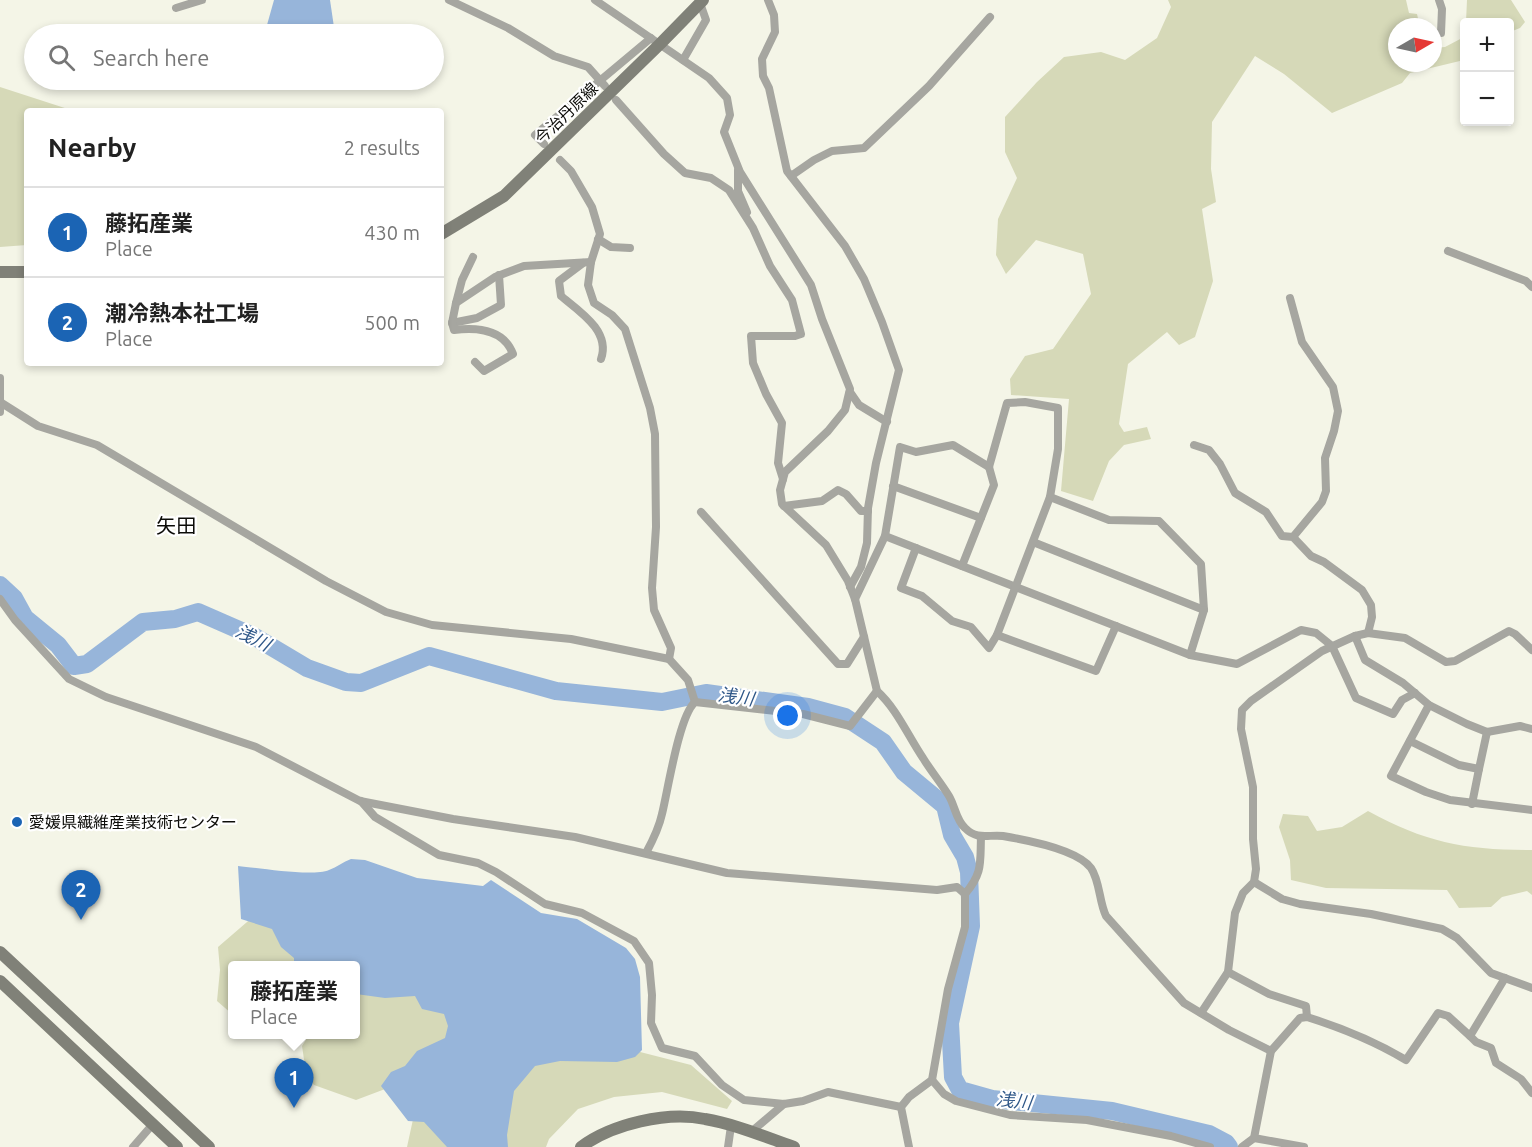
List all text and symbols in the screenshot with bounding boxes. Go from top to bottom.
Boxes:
north arrow [1388,18,1442,72]
map controls [1460,18,1514,126]
button: + [1460,18,1514,72]
search box [24,24,444,90]
icon: search [45,41,78,74]
text: Search here [93,45,209,70]
button: − [1460,72,1514,126]
street label: 今治丹原線 [531,79,601,147]
text: Nearby [48,133,136,162]
text: 2 results [344,136,420,159]
text: 藤拓産業 [105,210,193,235]
text: 1 [62,221,73,244]
text: 430 m [364,221,420,244]
text: Place [105,237,153,260]
text: 潮冷熱本社工場 [105,300,259,325]
text: 2 [62,311,73,334]
text: 500 m [364,311,420,334]
text: Place [105,327,153,350]
district label: 矢田 [156,514,196,537]
water label: 浅川 [233,620,276,655]
water label: 浅川 [717,684,757,709]
your location [773,701,802,730]
place label: 愛媛県繊維産業技術センター [29,813,237,831]
marker: 愛媛県繊維産業技術センター [10,815,24,829]
pin: 2 [62,870,100,920]
popup [228,961,360,1039]
text: 藤拓産業 [250,978,338,1003]
text: Place [250,1005,298,1028]
pin: 1 [274,1058,314,1108]
water label: 浅川 [995,1088,1035,1112]

